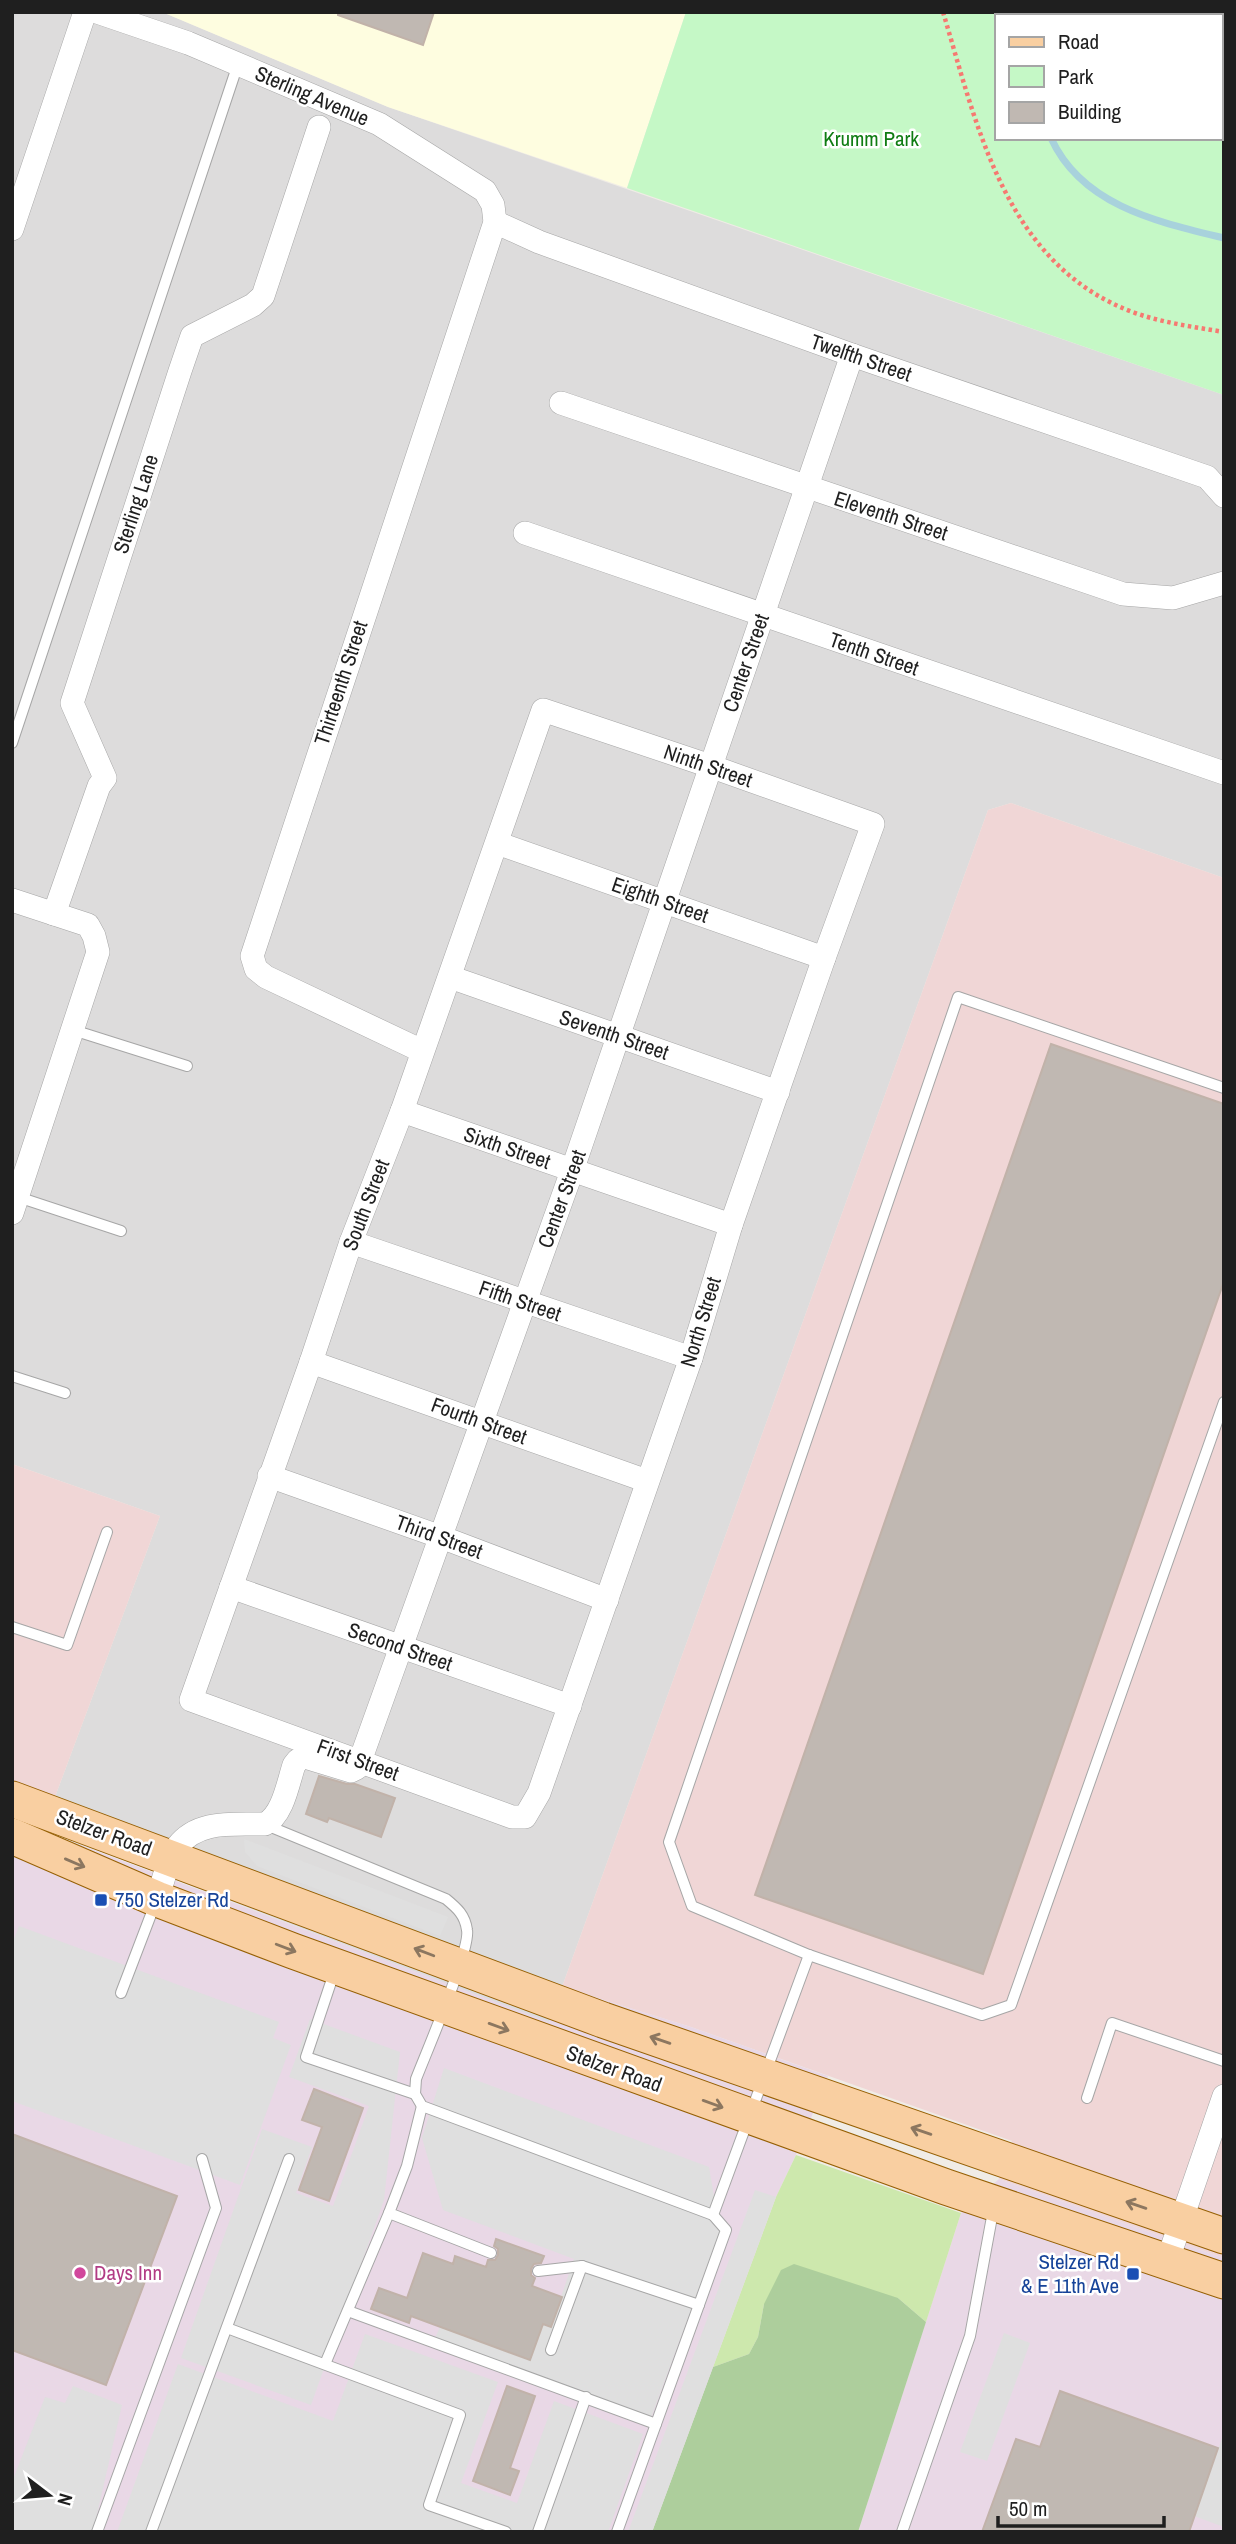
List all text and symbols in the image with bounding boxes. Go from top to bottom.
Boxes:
legend [995,14,1222,140]
text: Road [1058,27,1099,56]
street label: Sterling Avenue [251,58,374,133]
text: Park [1058,62,1094,91]
text: Building [1058,97,1122,126]
park label: Krumm Park [823,124,919,153]
street label: Twelfth Street [807,327,916,388]
street label: Sterling Lane [106,451,165,557]
street label: Eleventh Street [831,484,952,548]
street label: Center Street [715,610,776,716]
street label: Thirteenth Street [307,617,374,749]
street label: Tenth Street [826,625,923,682]
street label: Ninth Street [660,737,757,794]
street label: Eighth Street [608,869,713,930]
street label: Seventh Street [556,1002,673,1067]
street label: Sixth Street [460,1119,555,1176]
street label: Center Street [530,1146,593,1252]
street label: South Street [335,1155,396,1255]
street label: Fifth Street [475,1273,565,1328]
street label: North Street [673,1273,728,1370]
street label: Fourth Street [427,1390,531,1451]
street label: Third Street [391,1507,487,1566]
street label: Second Street [344,1615,457,1678]
street label: First Street [313,1731,403,1788]
street label: Stelzer Road [52,1802,156,1863]
one-way arrow [64,1857,85,1870]
place label: 750 Stelzer Rd [115,1885,229,1914]
marker: 750 Stelzer Rd [93,1892,109,1908]
one-way arrow [274,1943,296,1956]
one-way arrow [413,1945,435,1958]
one-way arrow [488,2021,510,2034]
one-way arrow [650,2032,672,2045]
street label: Stelzer Road [562,2038,666,2099]
one-way arrow [702,2099,724,2111]
one-way arrow [911,2123,933,2136]
one-way arrow [1126,2198,1148,2210]
place label: Stelzer Rd & E 11th Ave [1021,2247,1119,2300]
place label: Days Inn [94,2258,162,2287]
marker: Days Inn [72,2265,88,2281]
marker: Stelzer Rd & E 11th Ave [1125,2266,1141,2282]
north arrow [14,2460,84,2530]
scale bar [998,2484,1164,2528]
text: N [51,2491,79,2509]
text: 50 m [1009,2494,1047,2523]

